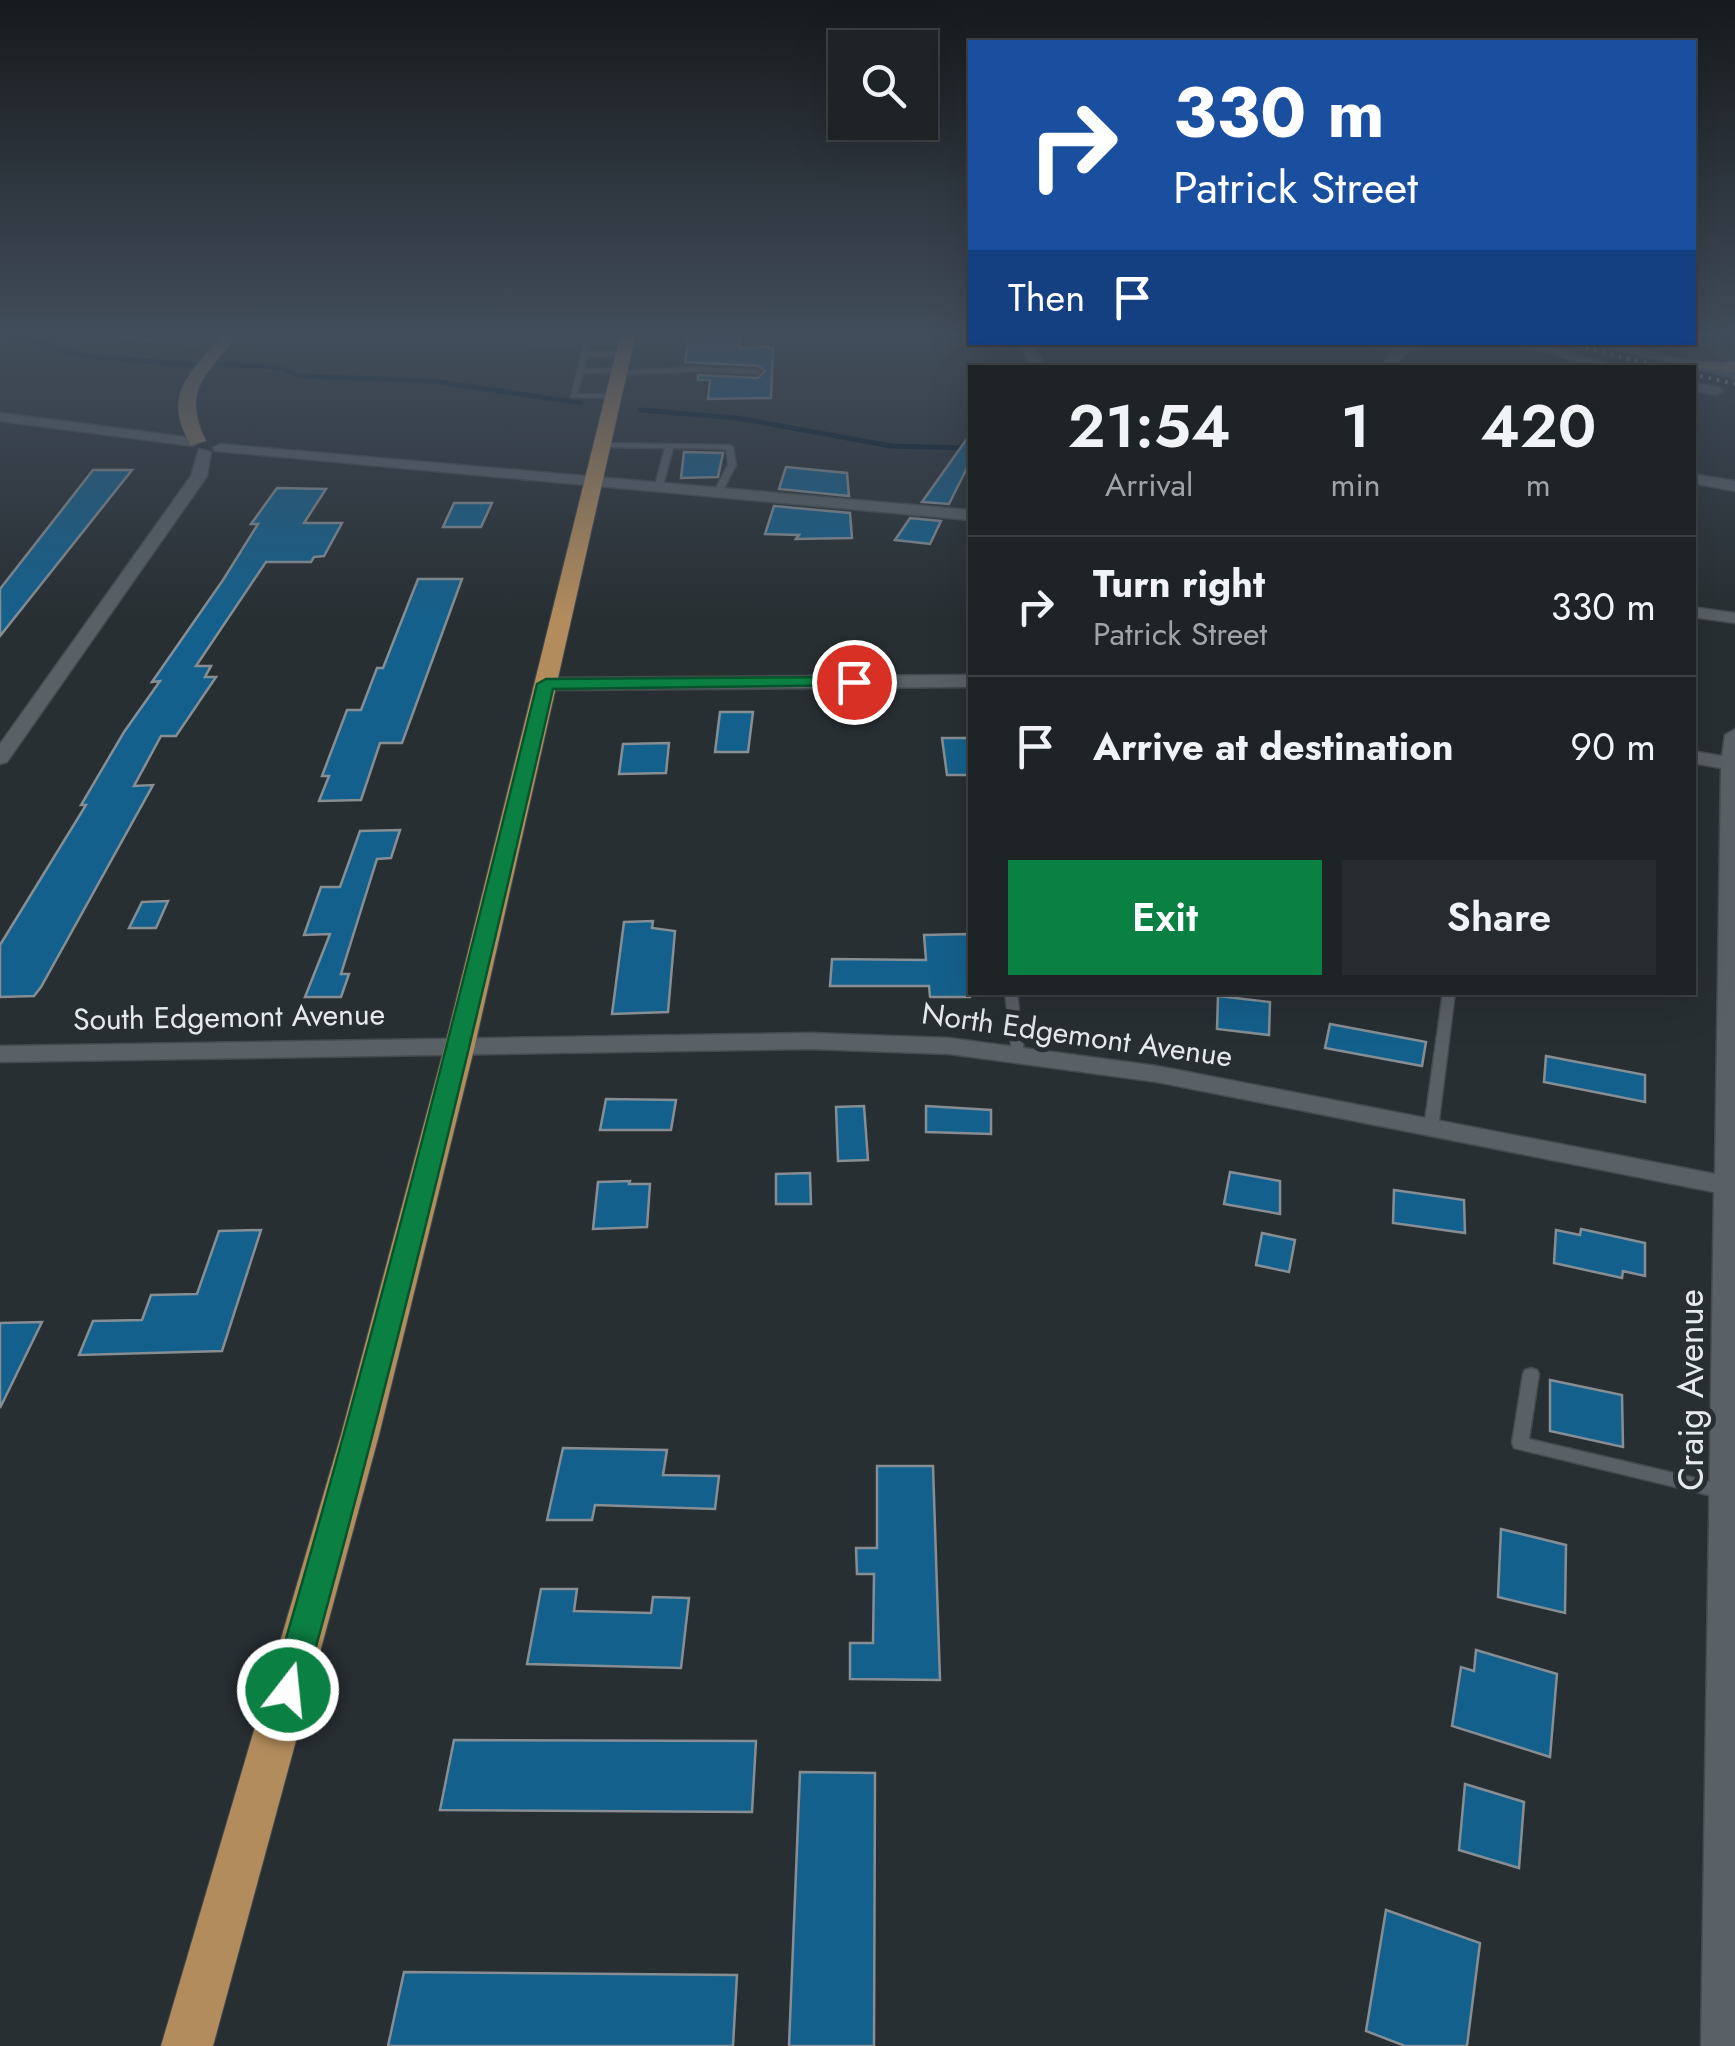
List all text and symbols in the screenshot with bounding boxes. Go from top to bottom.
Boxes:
map controls [828,30,938,140]
button: search [828,30,938,140]
text: 330 m [1173,62,1385,163]
icon: right [1008,80,1138,210]
text: Patrick Street [1173,155,1418,220]
text: Then [1008,270,1085,325]
icon: arrive [1105,270,1160,325]
text: 21:54 [1068,383,1231,470]
text: 1 [1341,383,1370,470]
text: 420 [1480,383,1596,470]
text: Arrival [1105,462,1193,508]
text: min [1330,462,1381,508]
text: m [1526,462,1551,508]
text: Turn right [1093,556,1265,611]
icon: right [1008,579,1063,634]
text: 330 m [1551,579,1656,634]
text: Patrick Street [1093,611,1267,657]
pin [812,640,897,725]
icon: arrive [827,655,882,710]
icon: arrive [1008,719,1063,774]
text: Arrive at destination [1093,719,1454,774]
text: 90 m [1570,719,1656,774]
button: Exit [1008,860,1322,975]
button: Share [1342,860,1656,975]
street label: North Edgemont Avenue [919,991,1235,1078]
street label: South Edgemont Avenue [73,992,385,1041]
street label: Craig Avenue [1666,1289,1716,1491]
position arrow [236,1638,340,1742]

